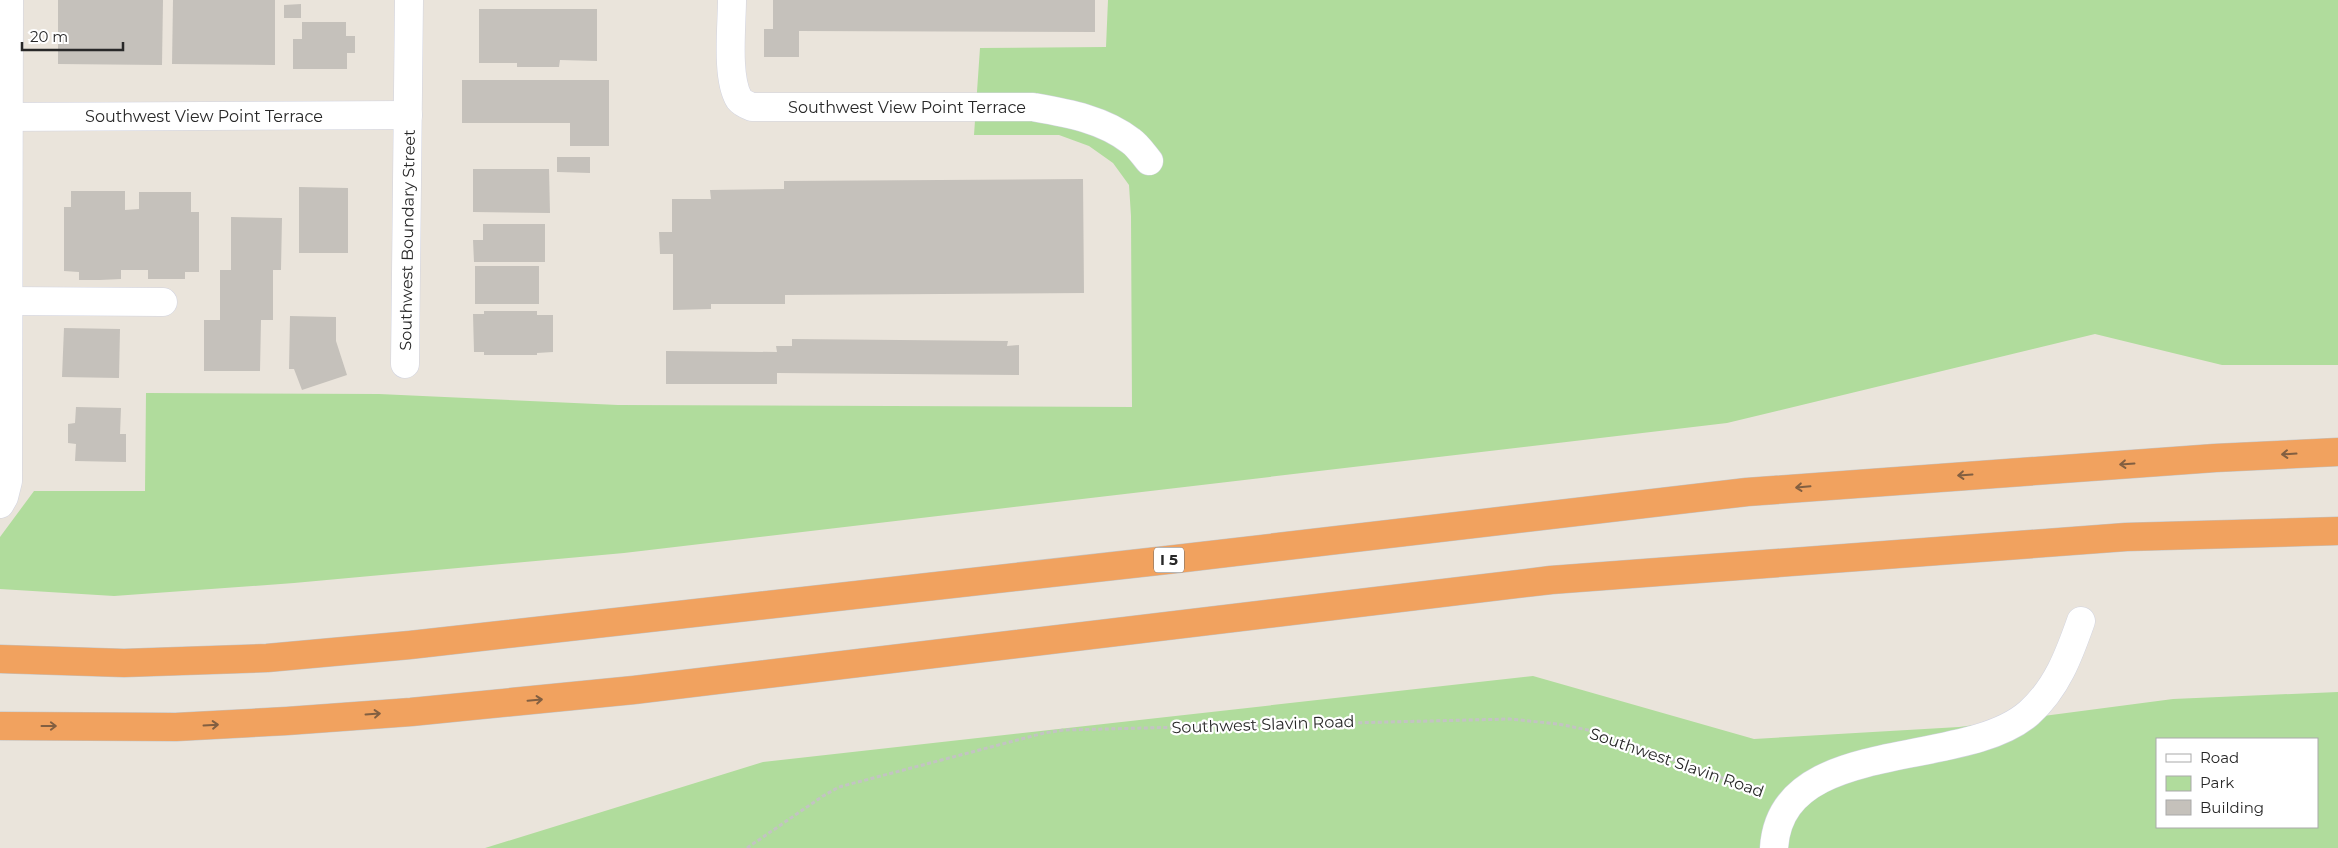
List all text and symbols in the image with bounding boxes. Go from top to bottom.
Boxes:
scale bar [22,20,124,52]
text: 20 m [30,27,68,46]
street label: Southwest View Point Terrace [788,98,1026,117]
street label: Southwest View Point Terrace [85,107,323,126]
street label: Southwest Boundary Street [396,129,419,351]
one-way arrow [2282,450,2298,459]
one-way arrow [2119,460,2135,469]
one-way arrow [1957,471,1973,480]
one-way arrow [1795,483,1811,492]
road number: I 5 [1154,548,1184,572]
one-way arrow [527,695,543,704]
one-way arrow [365,710,381,719]
street label: Southwest Slavin Road [1171,712,1355,737]
one-way arrow [202,720,219,730]
one-way arrow [40,721,56,731]
street label: Southwest Slavin Road [1587,724,1766,801]
legend [2156,738,2318,828]
text: Road [2200,748,2239,767]
text: Park [2200,773,2234,792]
text: Building [2200,798,2264,817]

